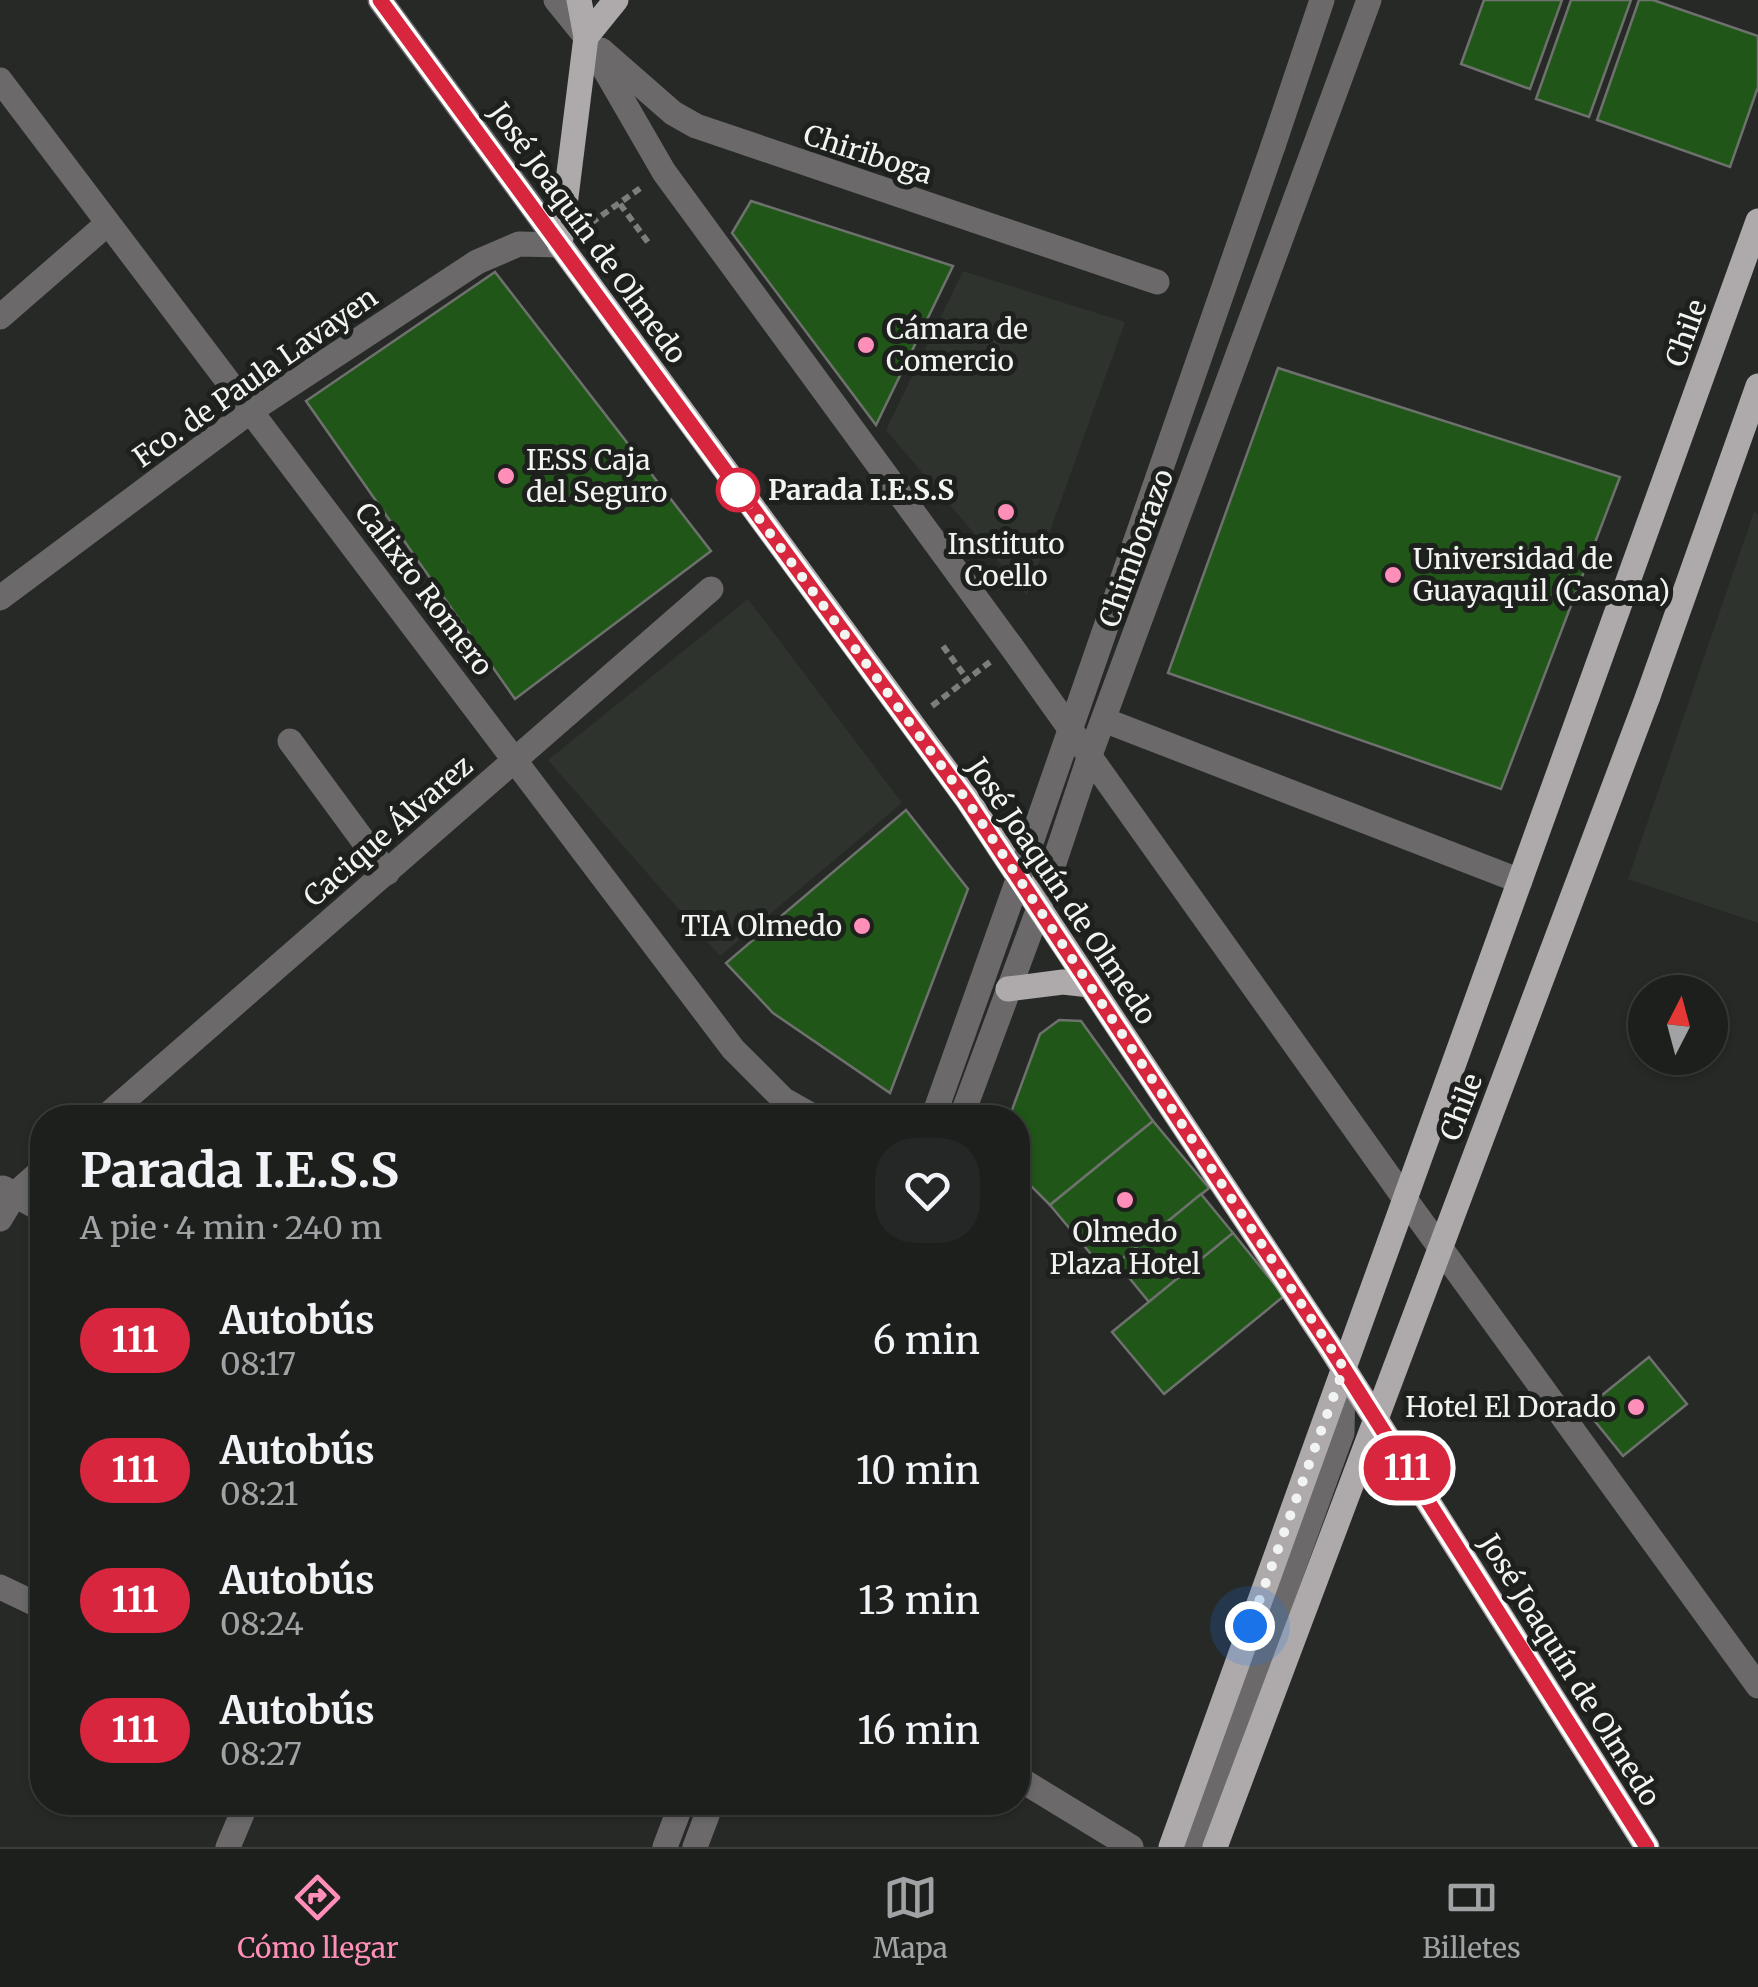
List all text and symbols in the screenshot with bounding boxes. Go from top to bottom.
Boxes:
street label: José Joaquín de Olmedo [481,95,695,371]
street label: Chiriboga [799,116,937,192]
street label: Fco. de Paula Lavayen [126,279,384,475]
street label: Chile [1657,294,1715,372]
place label: Cámara de Comercio [886,311,1028,379]
marker: Cámara de Comercio [855,334,877,356]
place label: IESS Caja del Seguro [526,442,667,510]
street label: Chimborazo [1091,464,1181,632]
marker: IESS Caja del Seguro [495,465,517,487]
marker: Parada I.E.S.S [717,469,759,511]
place label: Parada I.E.S.S [768,472,954,508]
street label: Calixto Romero [347,495,501,683]
marker: Instituto Coello [995,501,1017,523]
place label: Instituto Coello [947,526,1065,594]
place label: Universidad de Guayaquil (Casona) [1413,541,1670,609]
marker: Universidad de Guayaquil (Casona) [1382,564,1404,586]
street label: Cacique Álvarez [296,748,480,914]
street label: José Joaquín de Olmedo [959,750,1165,1031]
place label: TIA Olmedo [681,908,842,944]
marker: TIA Olmedo [851,915,873,937]
north arrow [1628,975,1728,1075]
map controls [1628,975,1728,1075]
street label: Chile [1432,1068,1490,1146]
button: heart [875,1138,980,1243]
text: Parada I.E.S.S [80,1140,399,1200]
marker: Olmedo Plaza Hotel [1114,1189,1136,1211]
text: A pie · 4 min · 240 m [80,1208,382,1248]
place label: Olmedo Plaza Hotel [1050,1214,1201,1282]
text: Autobús [220,1297,375,1344]
text: 6 min [873,1317,980,1364]
text: 111 [112,1318,158,1362]
text: 08:17 [220,1344,296,1384]
place label: Hotel El Dorado [1405,1389,1616,1425]
marker: Hotel El Dorado [1625,1396,1647,1418]
text: Autobús [220,1427,375,1474]
line badge: 111 [1350,1436,1464,1500]
text: 111 [1384,1446,1430,1490]
text: 10 min [856,1447,980,1494]
text: 111 [112,1448,158,1492]
text: 08:21 [220,1474,298,1514]
street label: José Joaquín de Olmedo [1471,1527,1668,1813]
text: Autobús [220,1557,375,1604]
text: 13 min [858,1577,980,1624]
text: 111 [112,1578,158,1622]
your location [1225,1601,1275,1651]
text: 08:24 [220,1604,304,1644]
text: Autobús [220,1687,375,1734]
text: 16 min [857,1707,980,1754]
text: 111 [112,1708,158,1752]
text: 08:27 [220,1734,302,1774]
tab: Cómo llegar [237,1870,399,1966]
tab: Mapa [873,1870,948,1966]
tab: Billetes [1422,1870,1521,1966]

